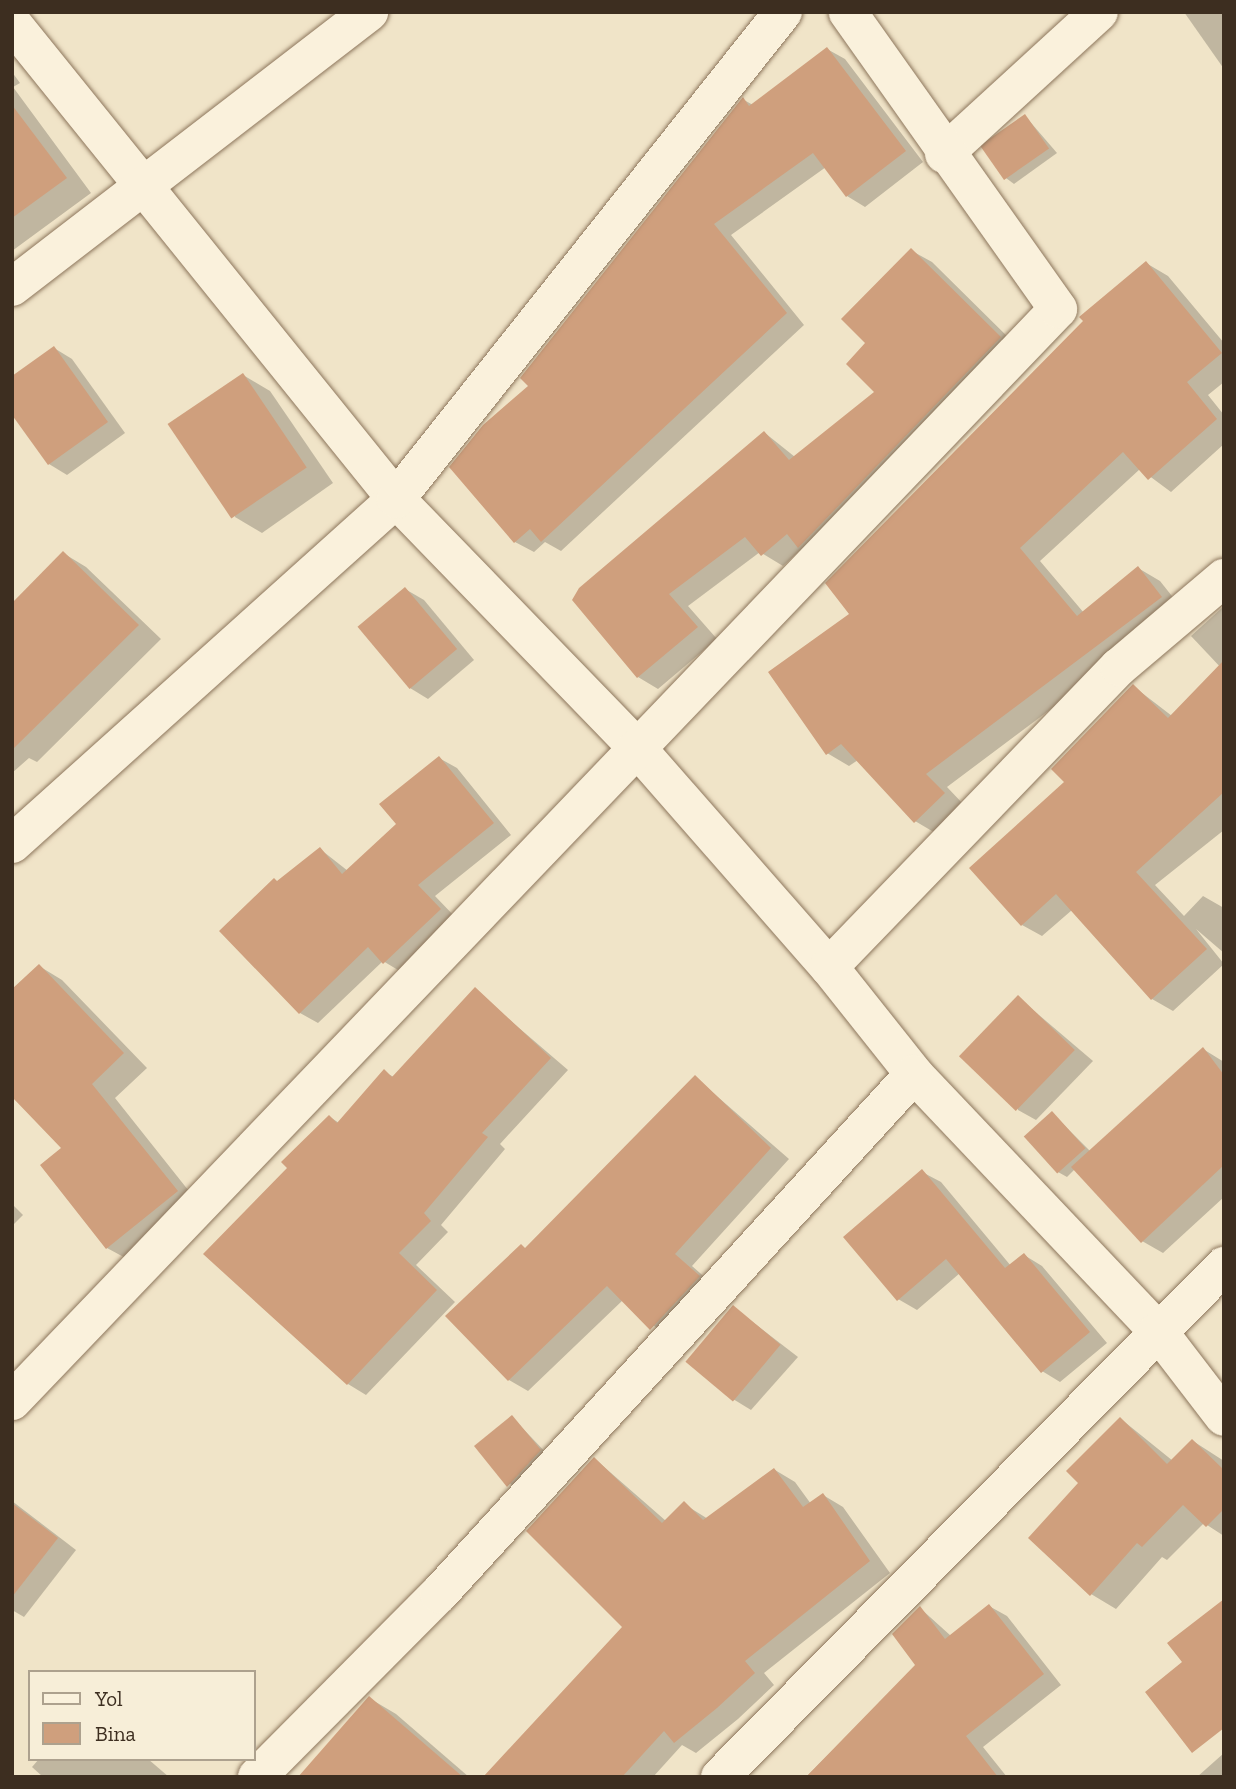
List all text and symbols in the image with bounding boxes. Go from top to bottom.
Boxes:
legend [28,1670,256,1761]
text: Yol [95,1686,123,1711]
text: Bina [95,1721,136,1746]

